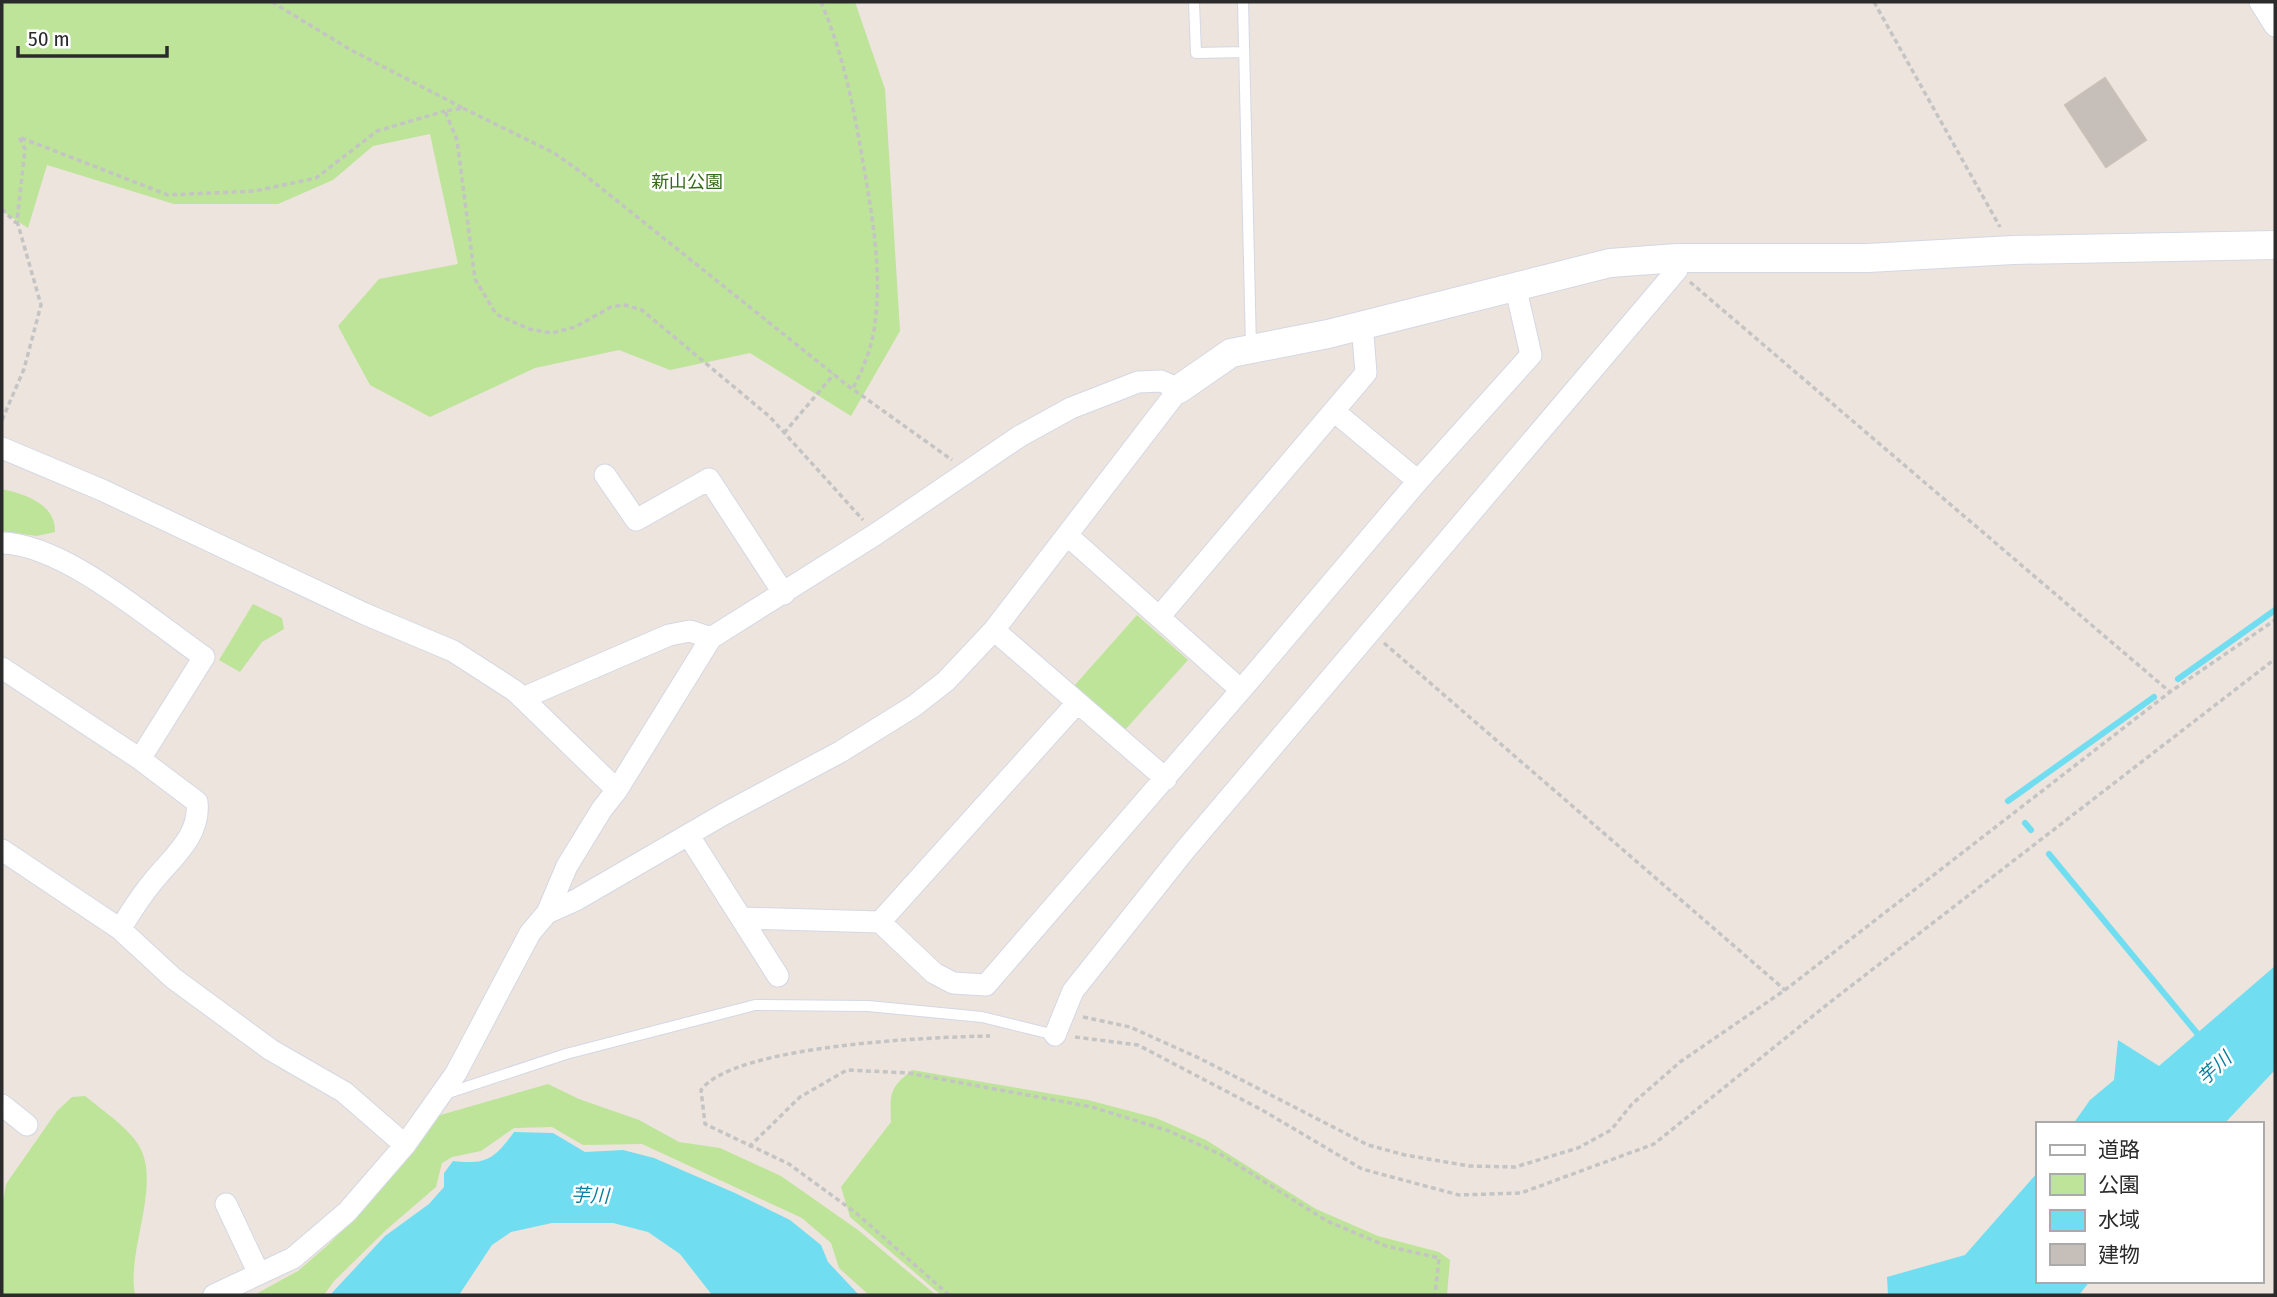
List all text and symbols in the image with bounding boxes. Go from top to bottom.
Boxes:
scale bar [18,14,166,58]
text: 50 m [28,26,70,52]
park label: 新山公園 [651,171,723,193]
water label: 芋川 [2193,1046,2238,1090]
legend [2036,1122,2263,1283]
text: 道路 [2098,1137,2140,1163]
text: 公園 [2098,1172,2140,1198]
water label: 芋川 [571,1183,611,1208]
text: 水域 [2098,1207,2140,1233]
text: 建物 [2098,1242,2140,1268]

